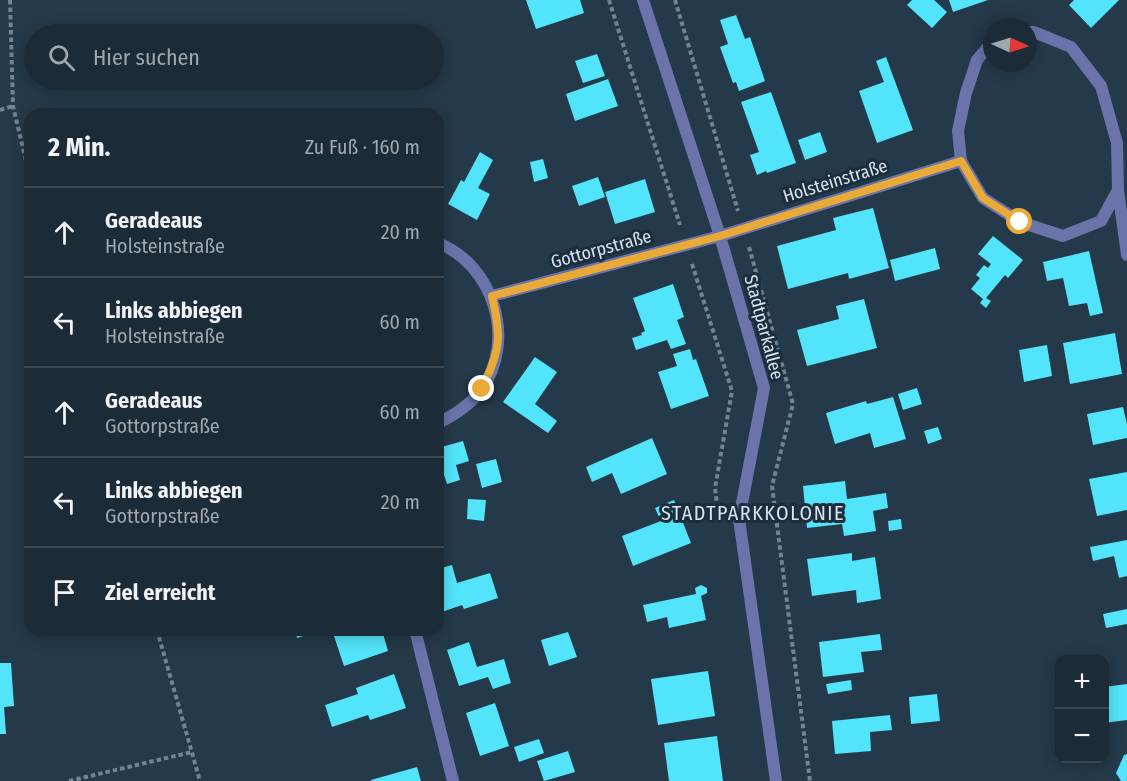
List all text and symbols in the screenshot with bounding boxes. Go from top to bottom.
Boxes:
north arrow [983,18,1037,72]
search box [24,24,444,90]
icon: search [45,41,78,74]
text: Hier suchen [93,44,200,71]
text: 2 Min. [48,132,110,163]
text: Zu Fuß · 160 m [305,135,420,159]
street label: Holsteinstraße [780,155,890,207]
text: Geradeaus [105,207,202,234]
route start [1006,208,1032,234]
icon: ahead [48,216,81,249]
text: 20 m [381,220,420,244]
street label: Gottorpstraße [548,225,654,273]
text: Holsteinstraße [105,234,225,258]
street label: Stadtparkallee [739,272,789,382]
text: Links abbiegen [105,297,243,324]
icon: left [48,306,81,339]
text: 60 m [380,310,420,334]
text: Holsteinstraße [105,324,225,348]
route end [468,375,494,401]
text: Geradeaus [105,387,202,414]
icon: ahead [48,396,81,429]
text: 60 m [380,400,420,424]
text: Gottorpstraße [105,414,220,438]
text: Links abbiegen [105,477,243,504]
icon: left [48,486,81,519]
text: 20 m [381,490,420,514]
district label: STADTPARKKOLONIE [661,501,845,525]
text: Gottorpstraße [105,504,220,528]
icon: arrive [48,576,81,609]
text: Ziel erreicht [105,579,216,606]
map controls [1055,655,1109,763]
button: + [1055,655,1109,709]
button: − [1055,709,1109,763]

